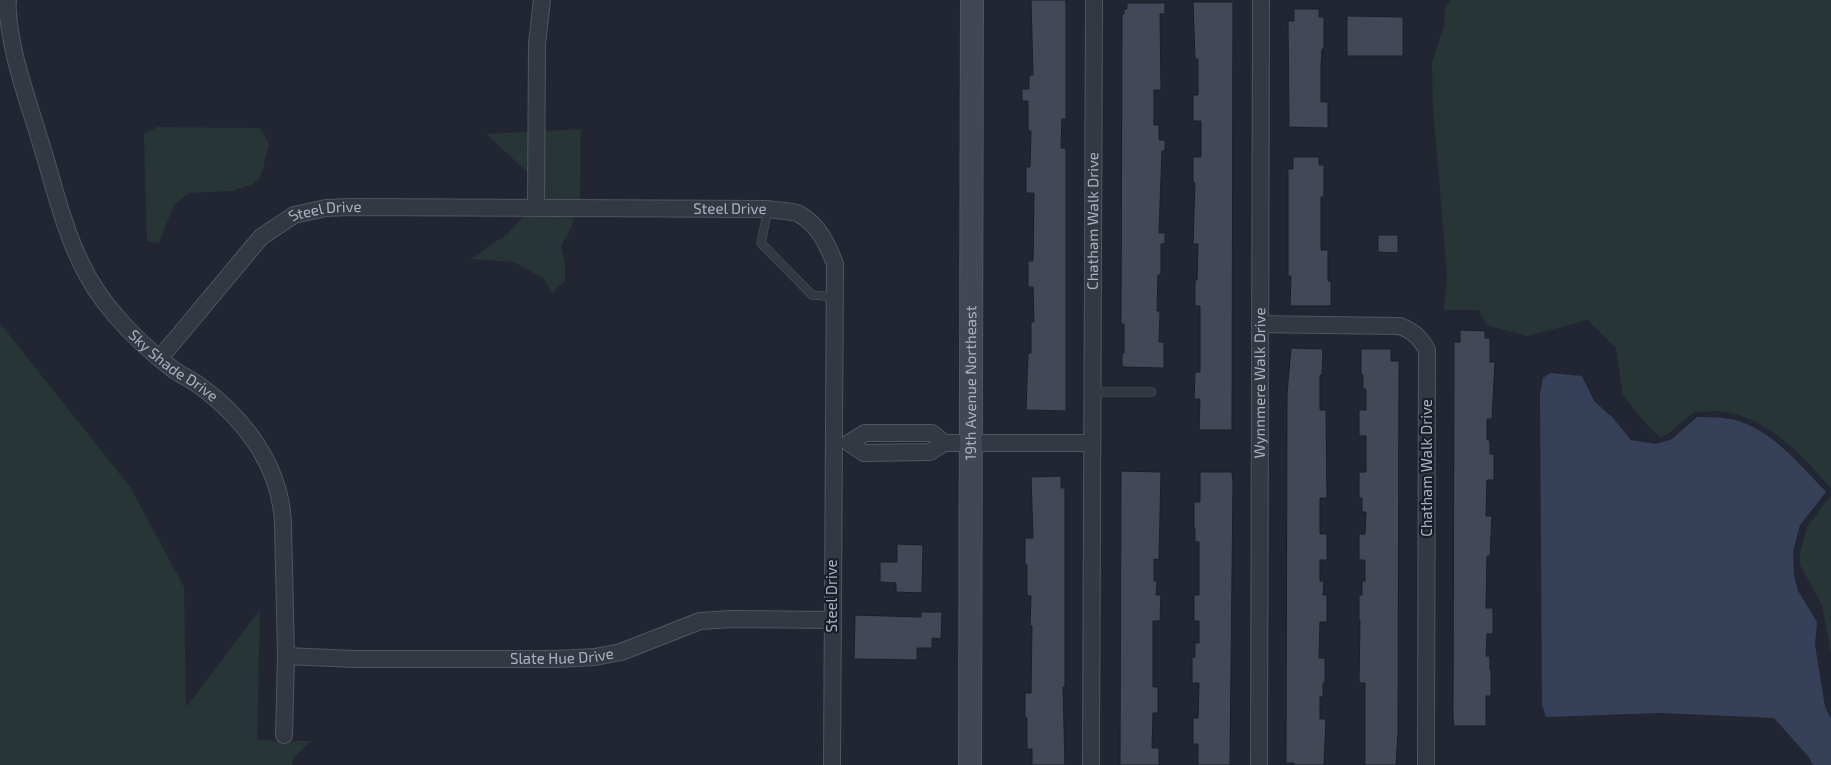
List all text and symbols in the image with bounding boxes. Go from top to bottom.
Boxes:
street label: Chatham Walk Drive [1083,152,1101,290]
street label: Steel Drive [284,197,362,224]
street label: Steel Drive [693,199,767,217]
street label: 19th Avenue Northeast [961,305,979,460]
street label: Wynnmere Walk Drive [1250,307,1268,459]
street label: Sky Shade Drive [125,325,222,405]
street label: Chatham Walk Drive [1417,399,1435,537]
street label: Steel Drive [822,559,840,633]
street label: Slate Hue Drive [510,644,615,667]

